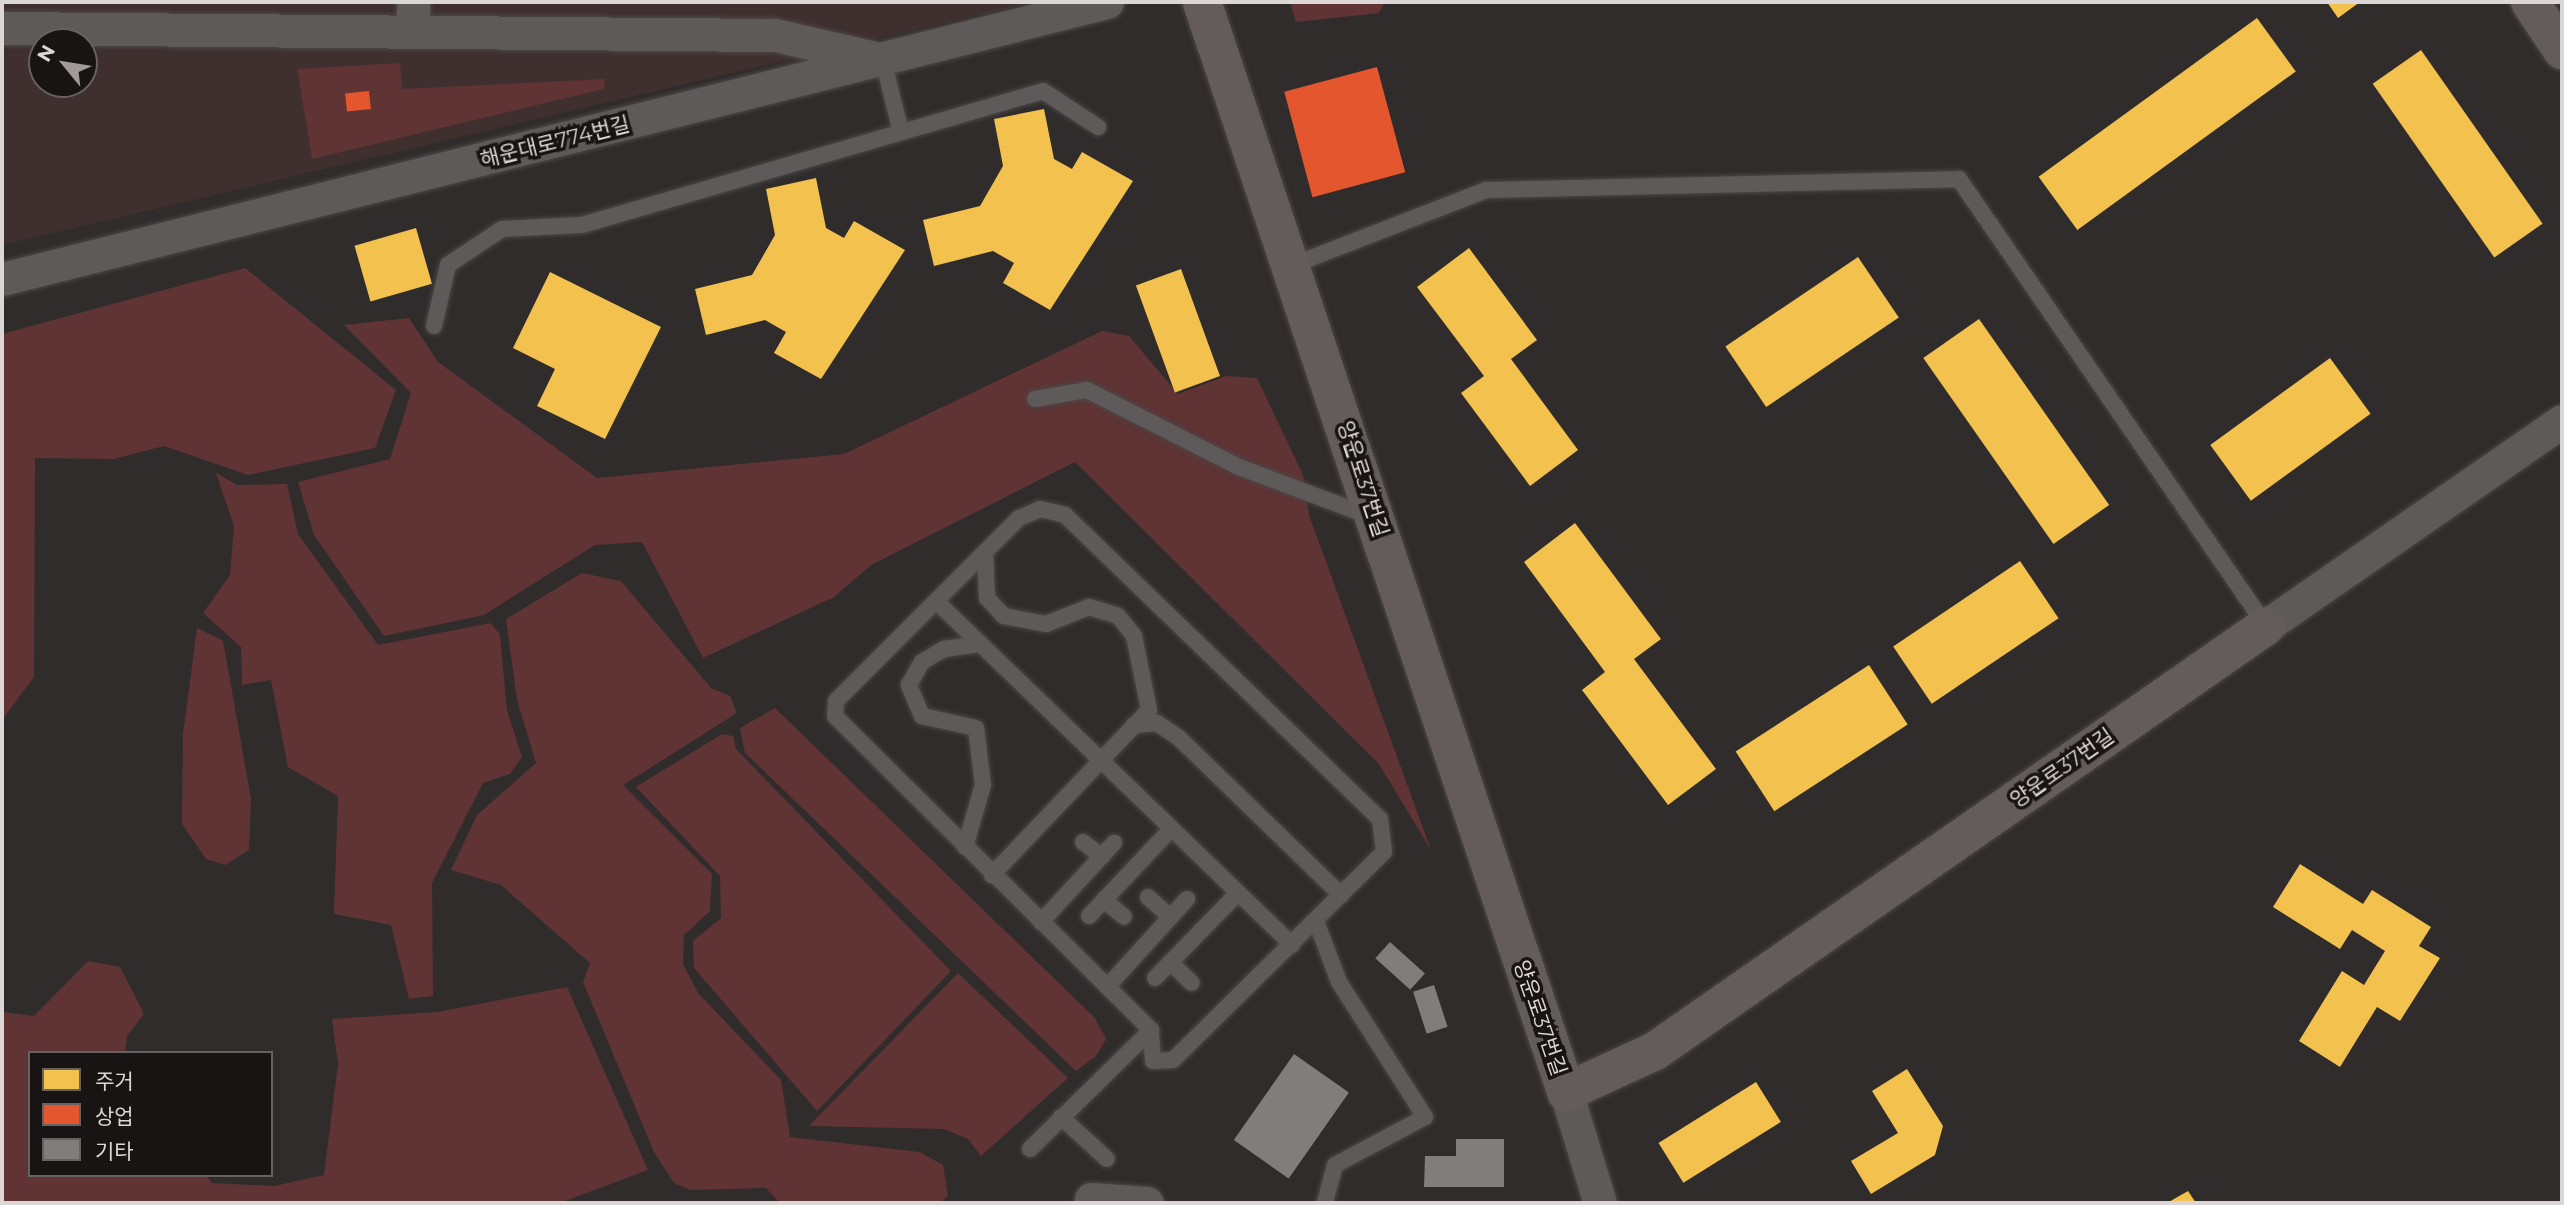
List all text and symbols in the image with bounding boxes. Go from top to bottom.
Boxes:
north arrow [28,28,98,98]
text: N [32,41,60,66]
street label: 해운대로774번길 [478,111,632,173]
street label: 양운로37번길 [1332,418,1394,540]
street label: 양운로37번길 [2005,723,2119,813]
street label: 양운로37번길 [1508,957,1572,1079]
legend [28,1051,273,1177]
text: 주거 [95,1069,134,1094]
text: 상업 [95,1104,134,1129]
text: 기타 [95,1139,134,1164]

